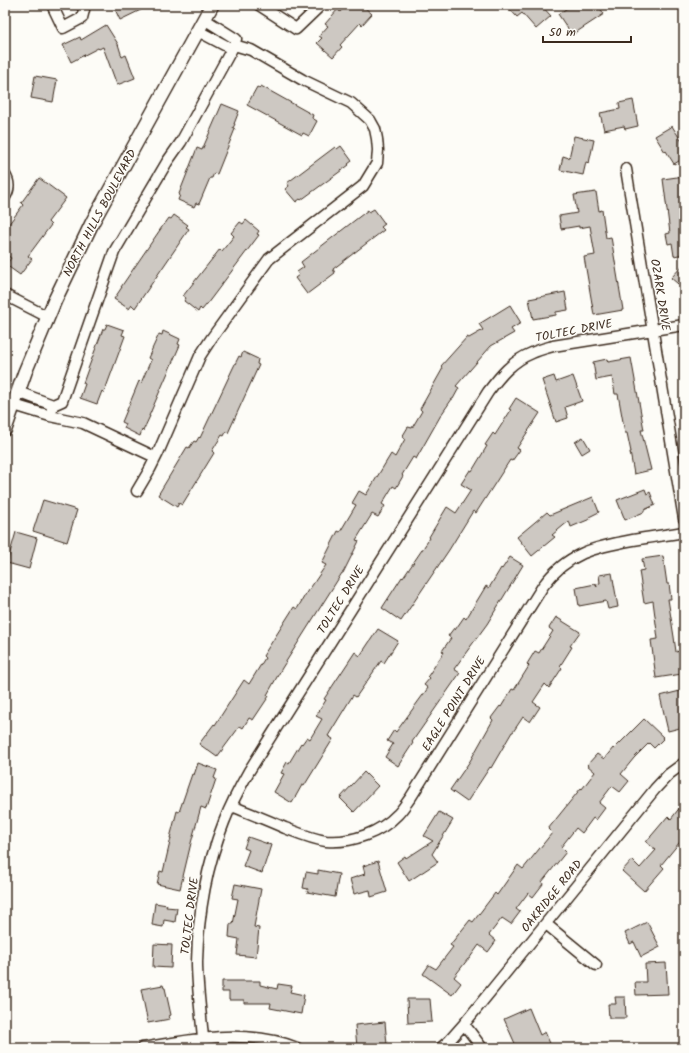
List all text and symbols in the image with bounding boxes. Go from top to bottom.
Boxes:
scale bar [543,18,631,44]
text: 50 m [549,23,576,42]
street label: NORTH HILLS BOULEVARD [58,146,142,280]
street label: OZARK DRIVE [645,258,675,333]
street label: TOLTEC DRIVE [534,314,615,348]
street label: TOLTEC DRIVE [312,561,370,638]
street label: EAGLE POINT DRIVE [417,652,491,755]
street label: OAKRIDGE ROAD [517,855,587,936]
street label: TOLTEC DRIVE [176,875,204,956]

